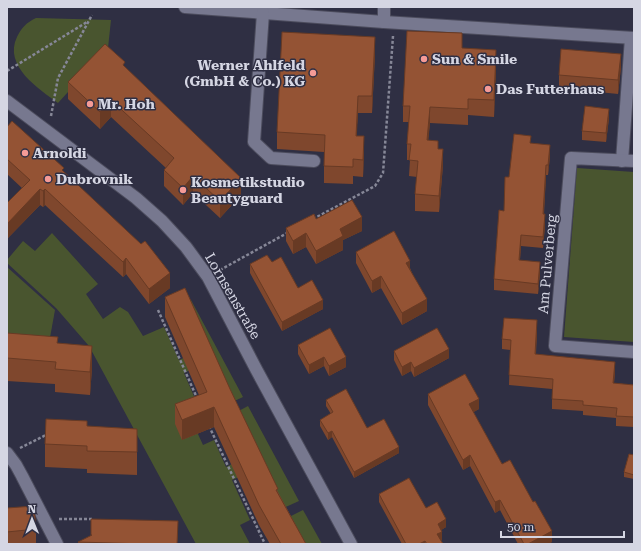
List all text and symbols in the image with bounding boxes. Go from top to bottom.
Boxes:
place label: Sun & Smile [432,51,517,67]
marker: Sun & Smile [419,54,429,64]
place label: Werner Ahlfeld (GmbH & Co.) KG [185,57,306,89]
marker: Werner Ahlfeld (GmbH & Co.) KG [308,68,318,78]
place label: Das Futterhaus [496,81,604,97]
marker: Das Futterhaus [483,84,493,94]
place label: Mr. Hoh [98,96,156,112]
marker: Mr. Hoh [85,99,95,109]
place label: Arnoldi [33,145,87,161]
marker: Arnoldi [20,148,30,158]
place label: Dubrovnik [56,171,133,187]
marker: Dubrovnik [43,174,53,184]
place label: Kosmetikstudio Beautyguard [191,174,305,206]
marker: Kosmetikstudio Beautyguard [178,185,188,195]
street label: Am Pulverberg [535,214,559,314]
street label: Lornsenstraße [202,250,264,342]
north arrow [12,499,52,539]
text: N [27,503,37,516]
scale bar [501,513,624,539]
text: 50 m [507,520,534,534]

